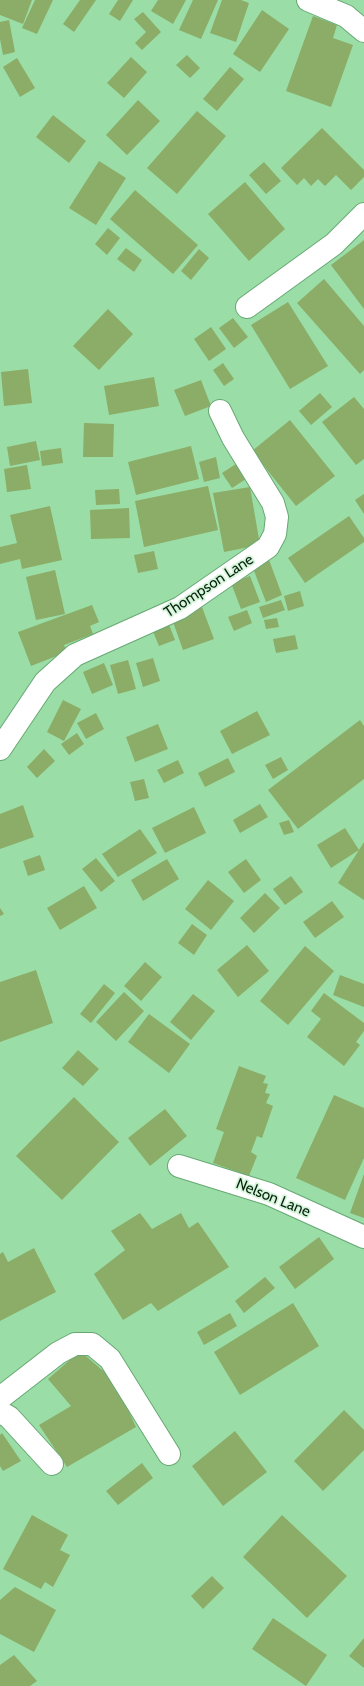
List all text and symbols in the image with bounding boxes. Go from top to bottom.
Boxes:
street label: Thompson Lane [161,550,257,622]
street label: Nelson Lane [233,1175,313,1221]

